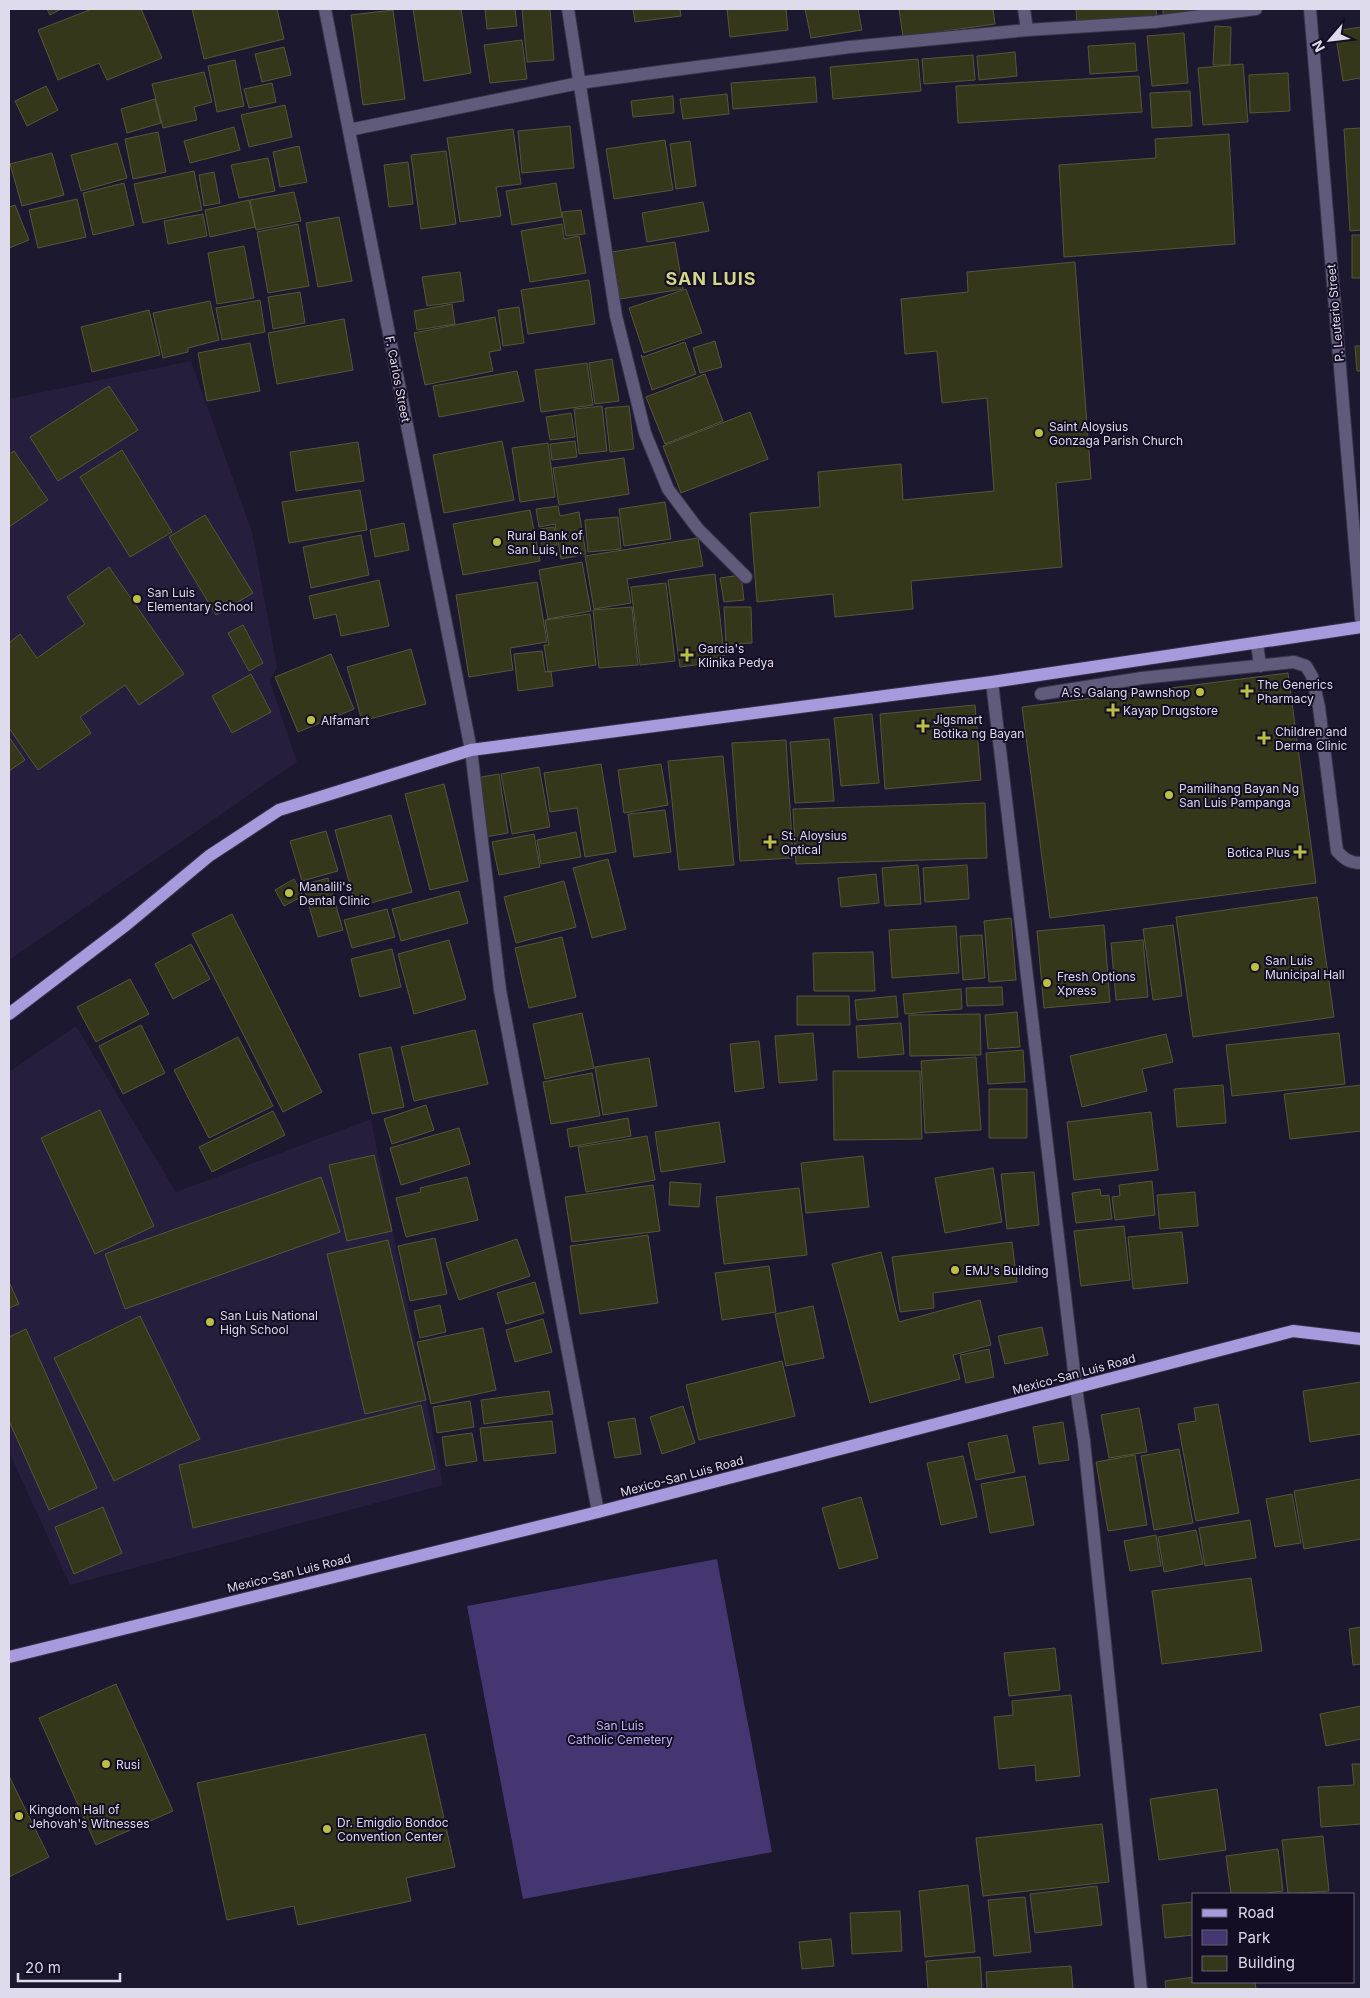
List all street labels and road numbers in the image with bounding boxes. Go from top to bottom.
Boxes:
street label: P. Leuterio Street [1323,264,1347,362]
street label: F. Carlos Street [382,335,414,423]
street label: Mexico-San Luis Road [1011,1350,1137,1398]
street label: Mexico-San Luis Road [619,1452,745,1500]
street label: Mexico-San Luis Road [226,1550,352,1596]

